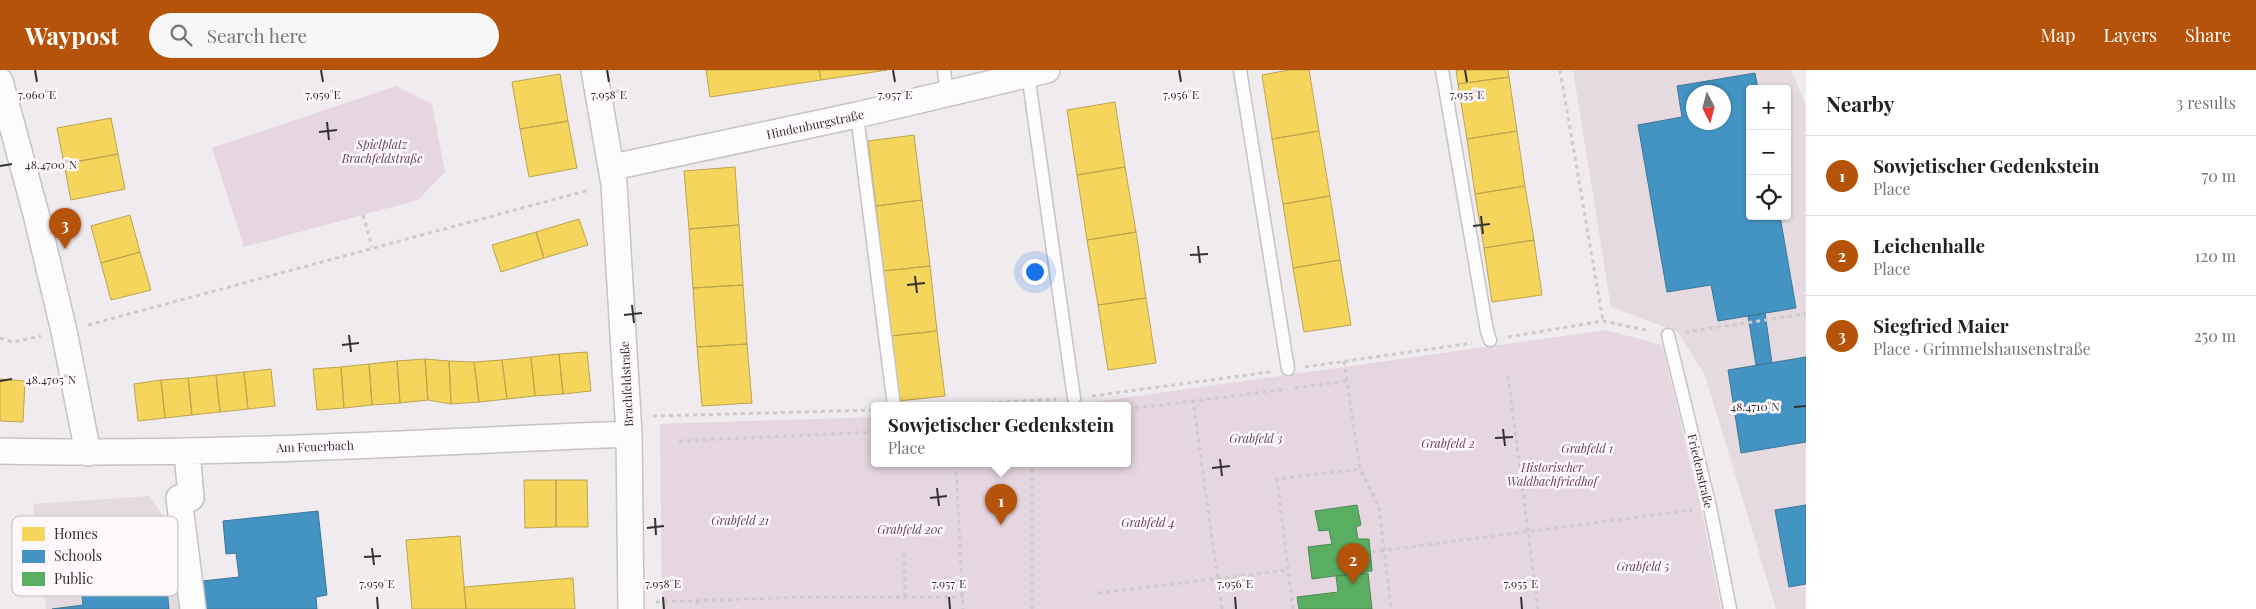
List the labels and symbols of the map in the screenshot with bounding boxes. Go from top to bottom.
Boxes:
north arrow [1686,85,1731,130]
text: 7.960°E [18,86,56,102]
text: 7.959°E [305,86,341,102]
text: 7.958°E [591,86,627,102]
text: 7.957°E [878,86,912,102]
text: 7.956°E [1163,86,1199,102]
text: 7.955°E [1450,86,1484,102]
street label: Hindenburgstraße [765,106,865,142]
park label: Spielplatz Brachfeldstraße [341,136,422,166]
text: 48.4700°N [25,156,78,172]
pin: 3 [49,208,81,249]
your location [1022,259,1048,285]
street label: Brachfeldstraße [616,341,636,427]
text: 48.4705°N [26,371,77,387]
text: 48.4710°N [1730,398,1780,414]
park label: Grabfeld 3 [1229,430,1283,446]
street label: Friedenstraße [1685,432,1717,510]
park label: Grabfeld 2 [1421,435,1475,451]
street label: Am Feuerbach [275,437,354,455]
park label: Grabfeld 1 [1561,440,1613,456]
park label: Historischer Waldbachfriedhof [1507,459,1599,489]
pin: 1 [985,484,1017,525]
park label: Grabfeld 21 [711,512,769,528]
park label: Grabfeld 4 [1121,514,1175,530]
legend [12,516,178,596]
park label: Grabfeld 20c [877,521,944,537]
text: Homes [54,524,98,543]
pin: 2 [1337,543,1369,584]
text: Schools [54,546,102,565]
park label: Grabfeld 5 [1616,558,1670,574]
text: Public [54,569,93,588]
text: 7.959°E [359,575,395,591]
text: 7.958°E [645,575,681,591]
text: 7.957°E [932,575,966,591]
text: 7.956°E [1217,575,1253,591]
text: 7.955°E [1504,575,1538,591]

